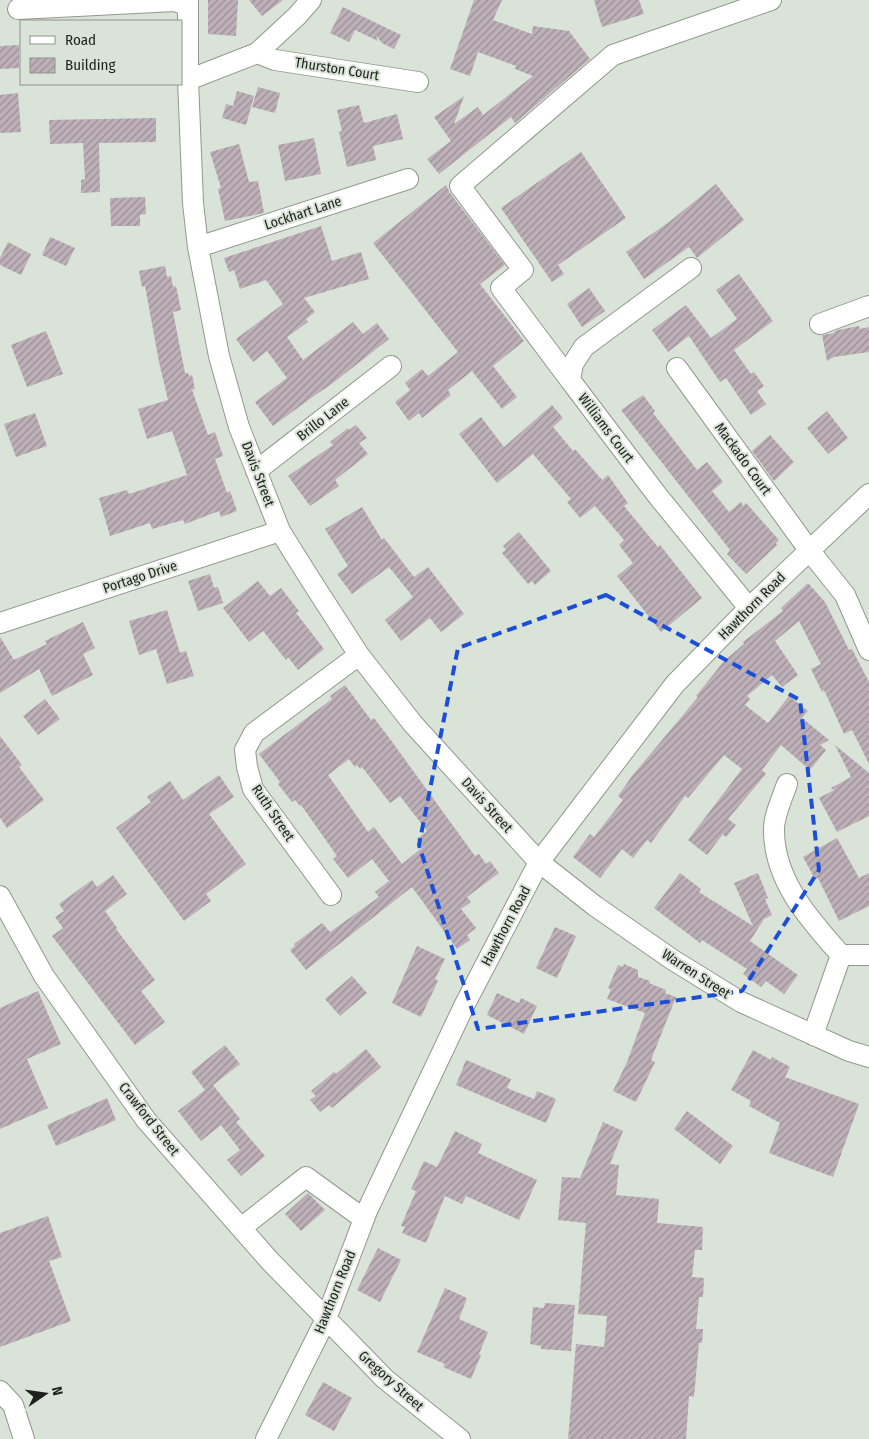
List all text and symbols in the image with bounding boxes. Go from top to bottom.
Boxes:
legend [20,20,182,85]
text: Road [65,31,96,49]
street label: Thurston Court [294,54,381,84]
text: Building [65,56,116,74]
street label: Lockhart Lane [262,193,344,233]
street label: Williams Court [574,390,638,467]
street label: Brillo Lane [294,393,352,445]
street label: Mackado Court [711,420,775,499]
street label: Davis Street [238,439,278,509]
street label: Portago Drive [101,557,179,597]
street label: Hawthorn Road [715,569,789,643]
street label: Davis Street [458,774,516,836]
street label: Ruth Street [248,781,298,845]
street label: Hawthorn Road [478,883,534,969]
street label: Warren Street [659,946,734,1003]
street label: Crawford Street [115,1079,183,1159]
street label: Hawthorn Road [311,1248,359,1336]
street label: Gregory Street [355,1347,427,1415]
north arrow [20,1369,70,1419]
text: N [48,1385,66,1397]

